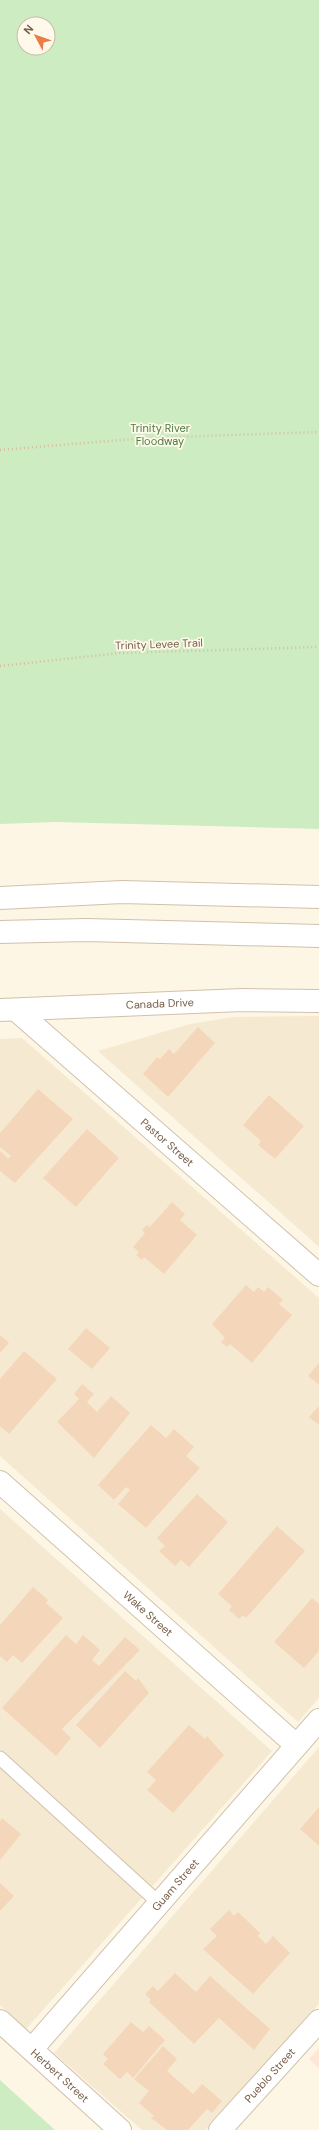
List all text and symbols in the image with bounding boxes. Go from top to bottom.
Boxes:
north arrow [16,16,56,56]
text: N [21,22,36,37]
park label: Trinity River Floodway [130,421,190,448]
street label: Trinity Levee Trail [115,635,203,653]
street label: Canada Drive [126,995,194,1012]
street label: Pastor Street [138,1115,197,1169]
street label: Wake Street [120,1588,176,1639]
street label: Guam Street [149,1856,202,1914]
street label: Pueblo Street [241,2045,298,2105]
street label: Herbert Street [28,2046,92,2105]

